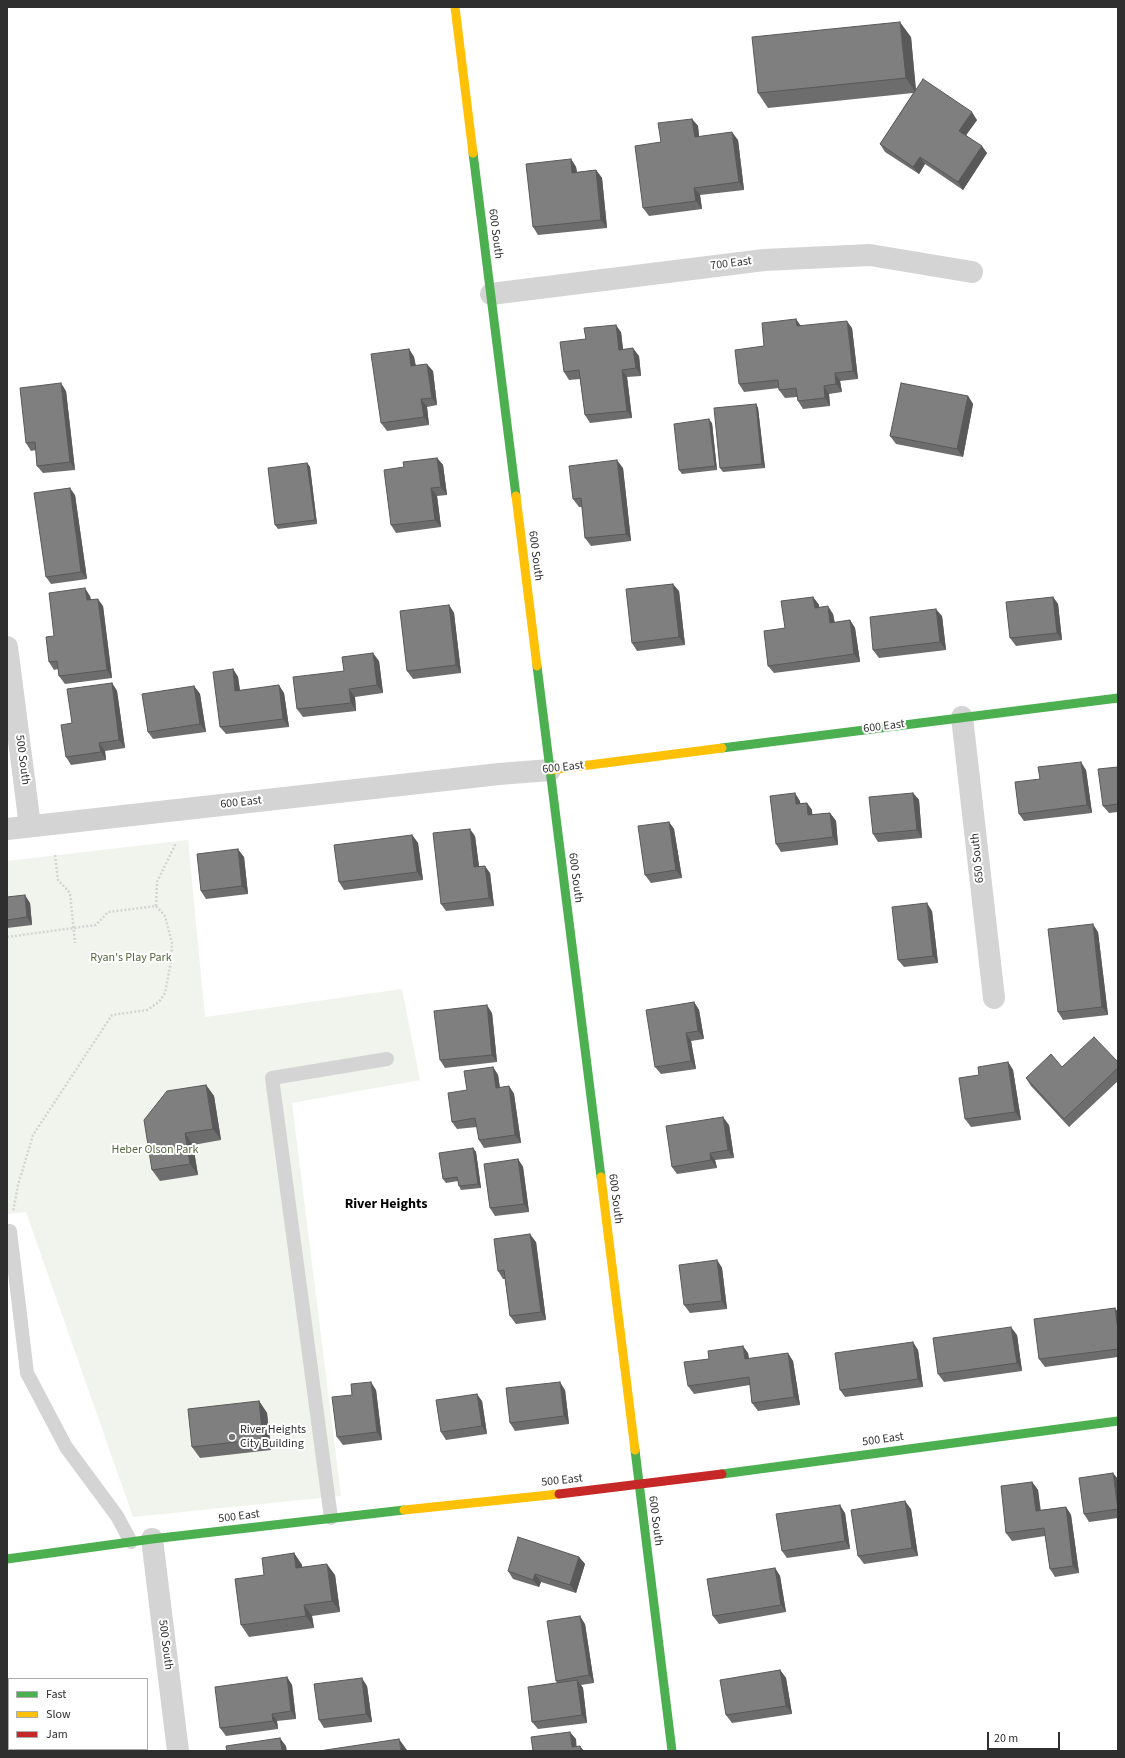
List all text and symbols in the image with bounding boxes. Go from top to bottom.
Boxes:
street label: 600 South [485,208,505,260]
street label: 700 East [710,254,752,274]
street label: 600 South [525,530,545,582]
street label: 600 East [863,717,905,737]
street label: 500 South [12,734,32,786]
street label: 600 East [542,759,584,777]
street label: 600 East [220,794,262,812]
street label: 650 South [968,832,988,884]
street label: 600 South [565,852,585,904]
park label: Ryan's Play Park [90,951,172,965]
park label: Heber Olson Park [112,1143,198,1157]
street label: 600 South [605,1173,625,1225]
district label: River Heights [345,1197,427,1213]
place label: River Heights City Building [240,1423,306,1451]
street label: 500 East [861,1430,905,1450]
marker: River Heights City Building [227,1432,237,1442]
street label: 500 East [541,1472,583,1490]
street label: 600 South [645,1495,665,1547]
street label: 500 East [218,1507,260,1527]
street label: 500 South [155,1619,175,1671]
legend [8,1678,148,1750]
text: Fast [46,1686,66,1703]
text: Slow [46,1706,71,1723]
scale bar [989,1724,1062,1750]
text: Jam [46,1726,68,1743]
text: 20 m [994,1730,1018,1747]

